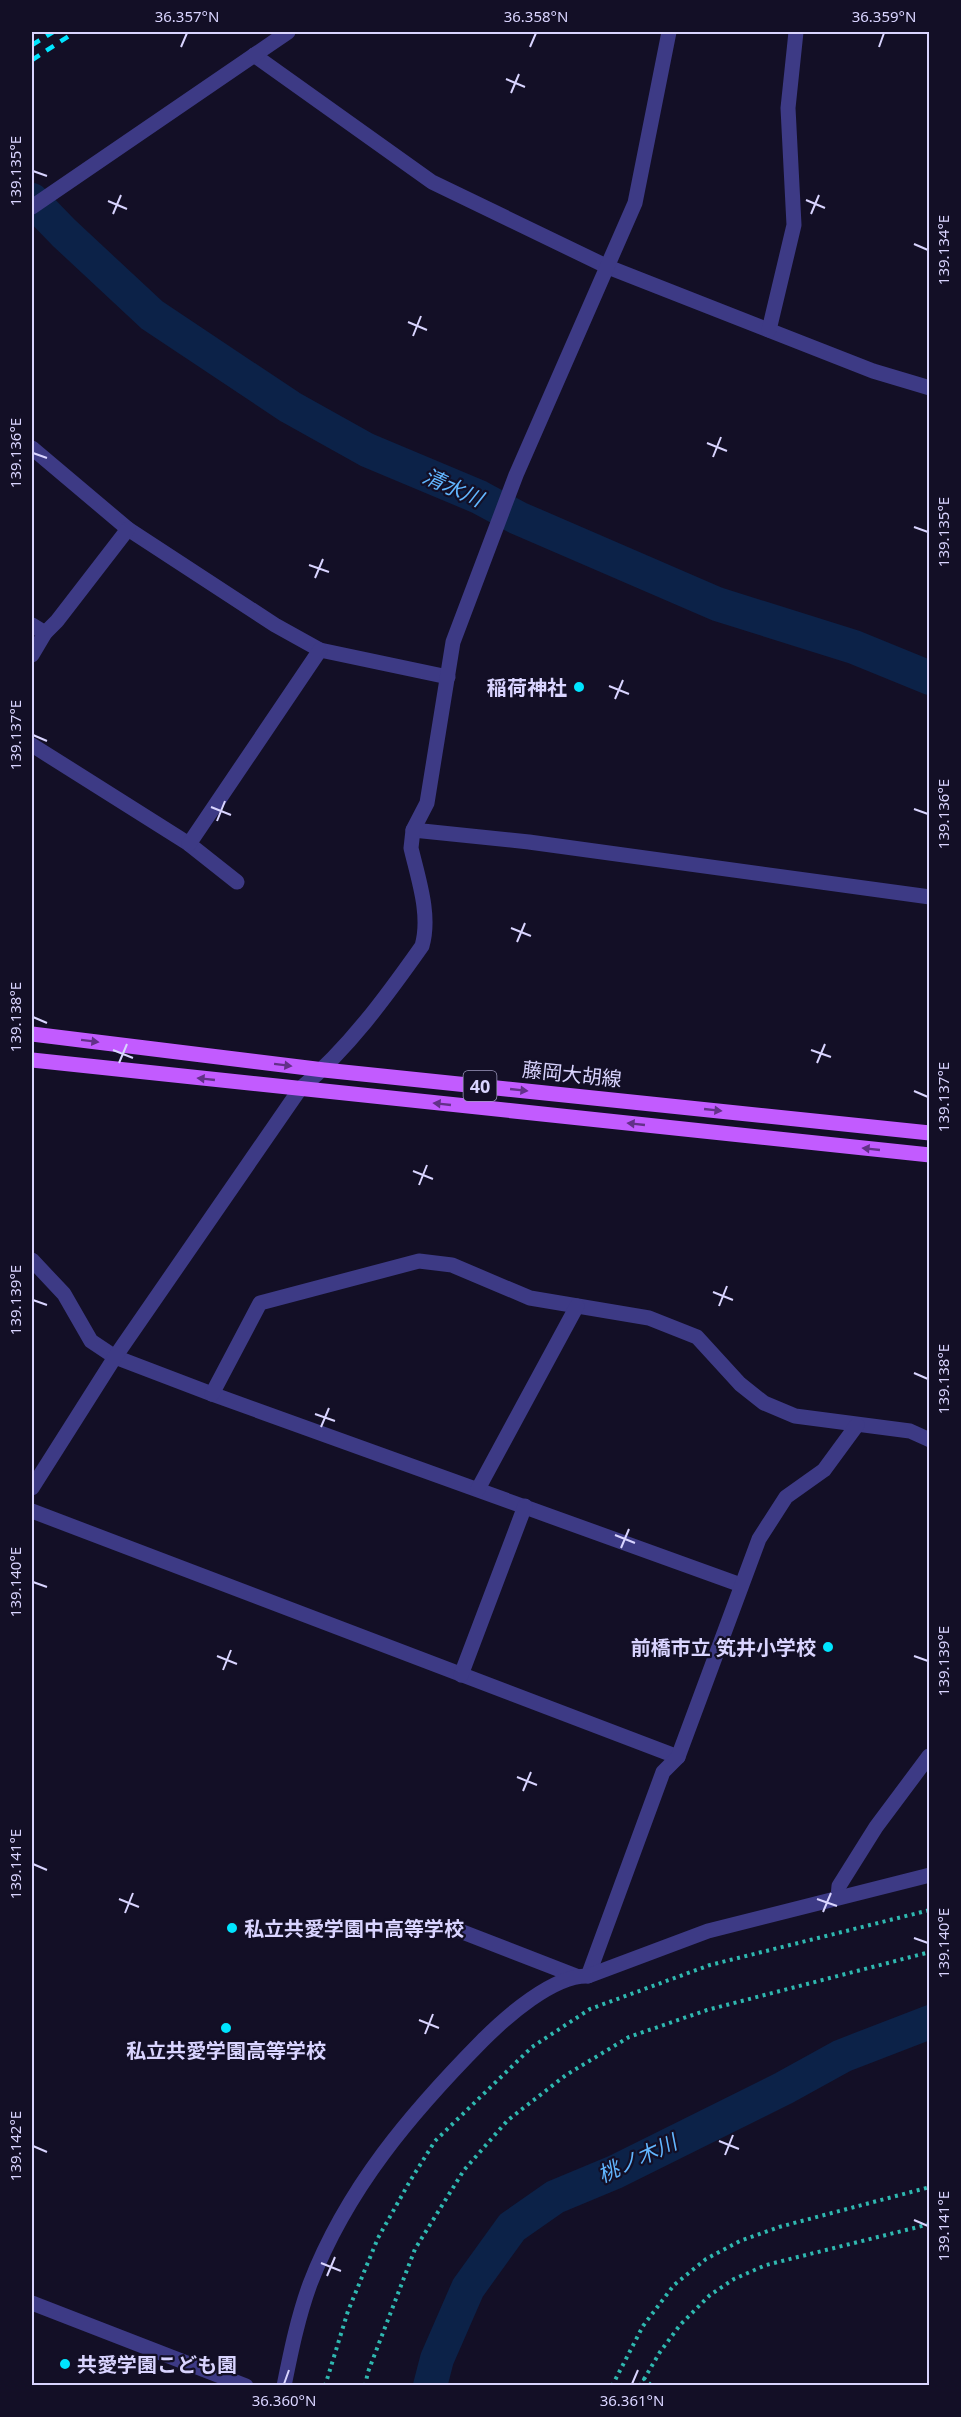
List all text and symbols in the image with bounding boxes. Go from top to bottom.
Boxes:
text: 36.357°N [155,6,219,26]
text: 36.358°N [504,6,568,26]
text: 36.359°N [852,6,916,26]
text: 139.135°E [5,136,25,206]
text: 139.134°E [933,215,953,285]
text: 139.136°E [5,418,25,488]
water label: 清水川 [419,461,489,513]
text: 139.135°E [933,497,953,567]
place label: 稲荷神社 [487,674,567,701]
marker: 稲荷神社 [572,680,586,694]
text: 139.137°E [5,700,25,770]
text: 139.136°E [933,779,953,849]
text: 139.138°E [5,982,25,1052]
one-way arrow [80,1036,99,1046]
street label: 藤岡大胡線 [521,1055,623,1093]
one-way arrow [274,1060,293,1070]
text: 139.137°E [933,1062,953,1132]
road number: 40 [464,1071,496,1101]
one-way arrow [196,1074,215,1084]
one-way arrow [509,1085,528,1095]
one-way arrow [432,1099,451,1109]
one-way arrow [703,1105,722,1115]
one-way arrow [626,1119,645,1129]
one-way arrow [862,1144,881,1154]
text: 139.139°E [5,1265,25,1335]
text: 139.138°E [933,1344,953,1414]
text: 139.140°E [5,1547,25,1617]
text: 139.139°E [933,1626,953,1696]
place label: 前橋市立 笂井小学校 [631,1634,816,1661]
marker: 前橋市立 笂井小学校 [821,1640,835,1654]
text: 139.141°E [5,1829,25,1899]
text: 139.140°E [933,1908,953,1978]
place label: 私立共愛学園中高等学校 [244,1915,464,1942]
marker: 私立共愛学園中高等学校 [225,1921,239,1935]
marker: 私立共愛学園高等学校 [219,2021,233,2035]
place label: 私立共愛学園高等学校 [126,2037,326,2064]
text: 139.142°E [5,2111,25,2181]
water label: 桃ノ木川 [593,2127,683,2188]
text: 139.141°E [933,2191,953,2261]
place label: 共愛学園こども園 [77,2351,237,2378]
marker: 共愛学園こども園 [58,2357,72,2371]
text: 36.360°N [252,2390,316,2410]
text: 36.361°N [600,2390,664,2410]

